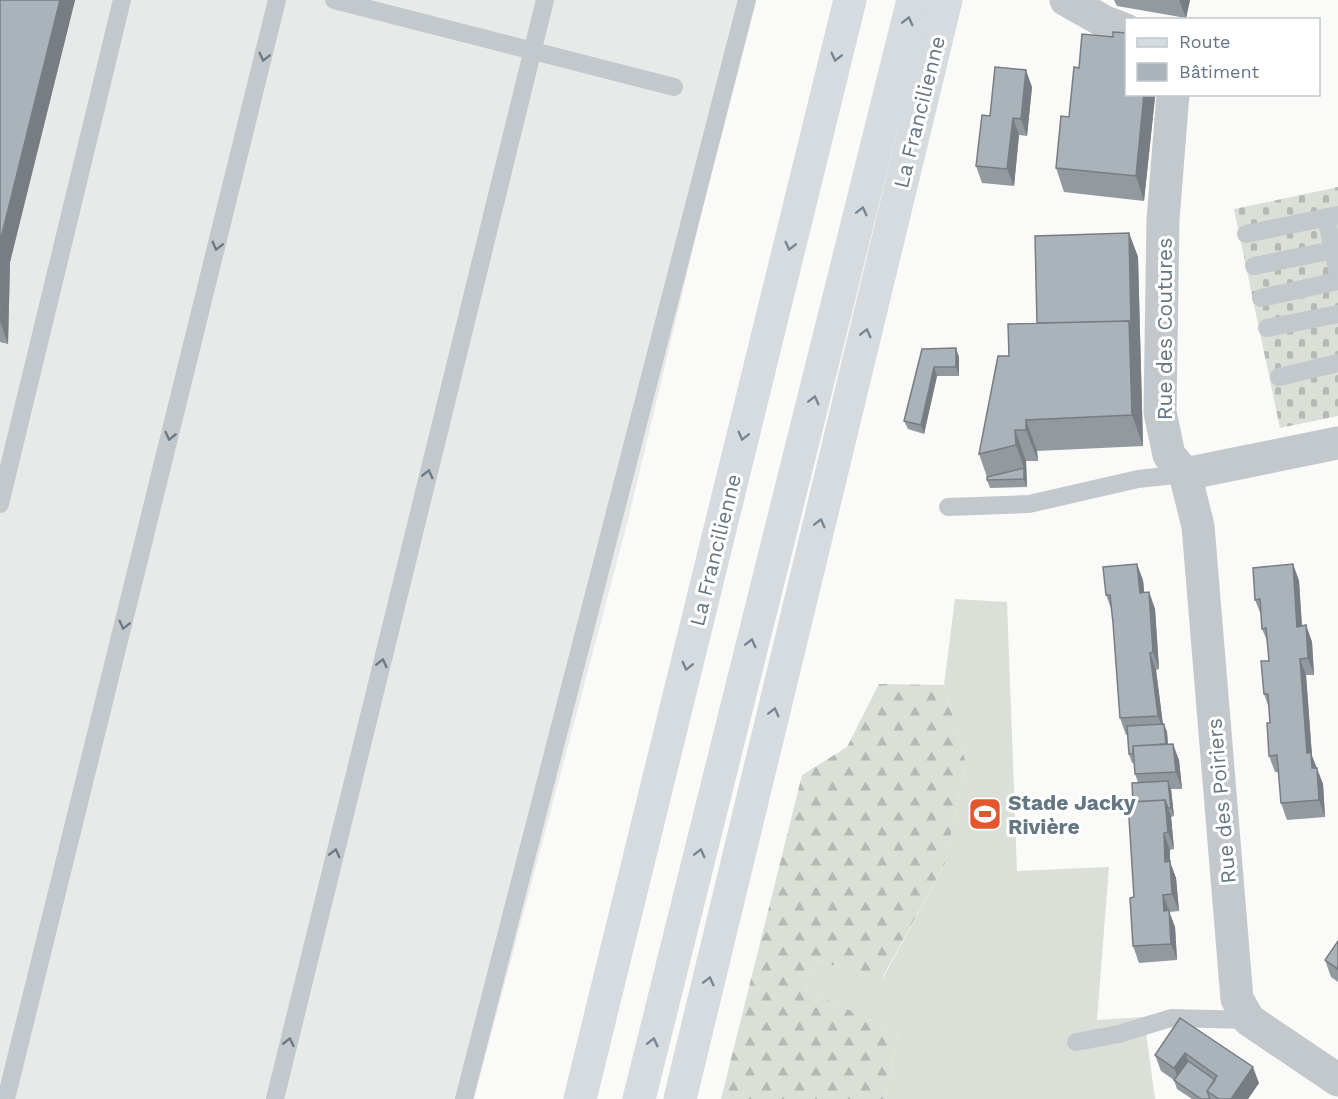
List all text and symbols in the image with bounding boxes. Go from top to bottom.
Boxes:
one-way arrow [900,16,913,26]
legend [1125,18,1320,96]
text: Route [1179,31,1231,52]
street label: La Francilienne [888,33,950,191]
one-way arrow [258,52,271,62]
one-way arrow [831,52,844,62]
text: Bâtiment [1179,61,1259,82]
one-way arrow [855,206,868,216]
street label: Rue des Coutures [1152,238,1177,420]
one-way arrow [211,241,224,251]
one-way arrow [784,241,797,251]
one-way arrow [858,328,871,338]
one-way arrow [806,395,819,405]
one-way arrow [165,430,178,440]
one-way arrow [738,430,751,440]
one-way arrow [420,469,433,479]
street label: La Francilienne [684,471,746,629]
one-way arrow [813,518,826,528]
one-way arrow [119,620,132,630]
one-way arrow [744,638,757,648]
one-way arrow [374,659,387,669]
one-way arrow [681,661,694,671]
one-way arrow [767,707,780,717]
street label: Rue des Poiriers [1201,717,1241,885]
place label: Stade Jacky Rivière [1008,790,1136,839]
sports icon: Stade Jacky Rivière [967,796,1003,832]
one-way arrow [327,848,340,858]
one-way arrow [692,848,705,858]
one-way arrow [701,976,714,986]
one-way arrow [282,1037,295,1047]
one-way arrow [645,1037,658,1047]

